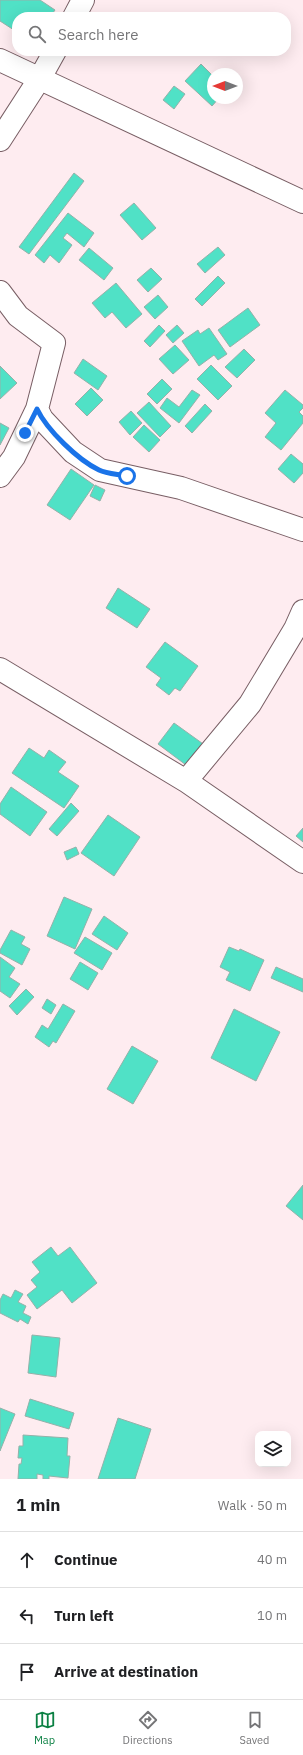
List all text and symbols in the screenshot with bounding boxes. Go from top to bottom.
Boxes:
search box [12,12,291,56]
icon: search [26,23,48,45]
text: Search here [58,25,138,44]
north arrow [207,68,243,104]
route end [16,424,34,442]
route start [118,467,136,485]
map controls [255,1431,291,1467]
button: layers [255,1431,291,1467]
text: 1 min [16,1494,60,1516]
text: Walk · 50 m [218,1497,287,1514]
icon: ahead [16,1549,38,1571]
text: Continue [54,1550,118,1569]
text: 40 m [257,1551,287,1568]
icon: left [16,1605,38,1627]
text: Turn left [54,1606,114,1625]
text: 10 m [257,1607,287,1624]
icon: arrive [16,1661,38,1683]
text: Arrive at destination [54,1662,198,1681]
tab: Map [34,1709,56,1747]
tab: Directions [123,1709,173,1747]
tab: Saved [240,1709,269,1747]

